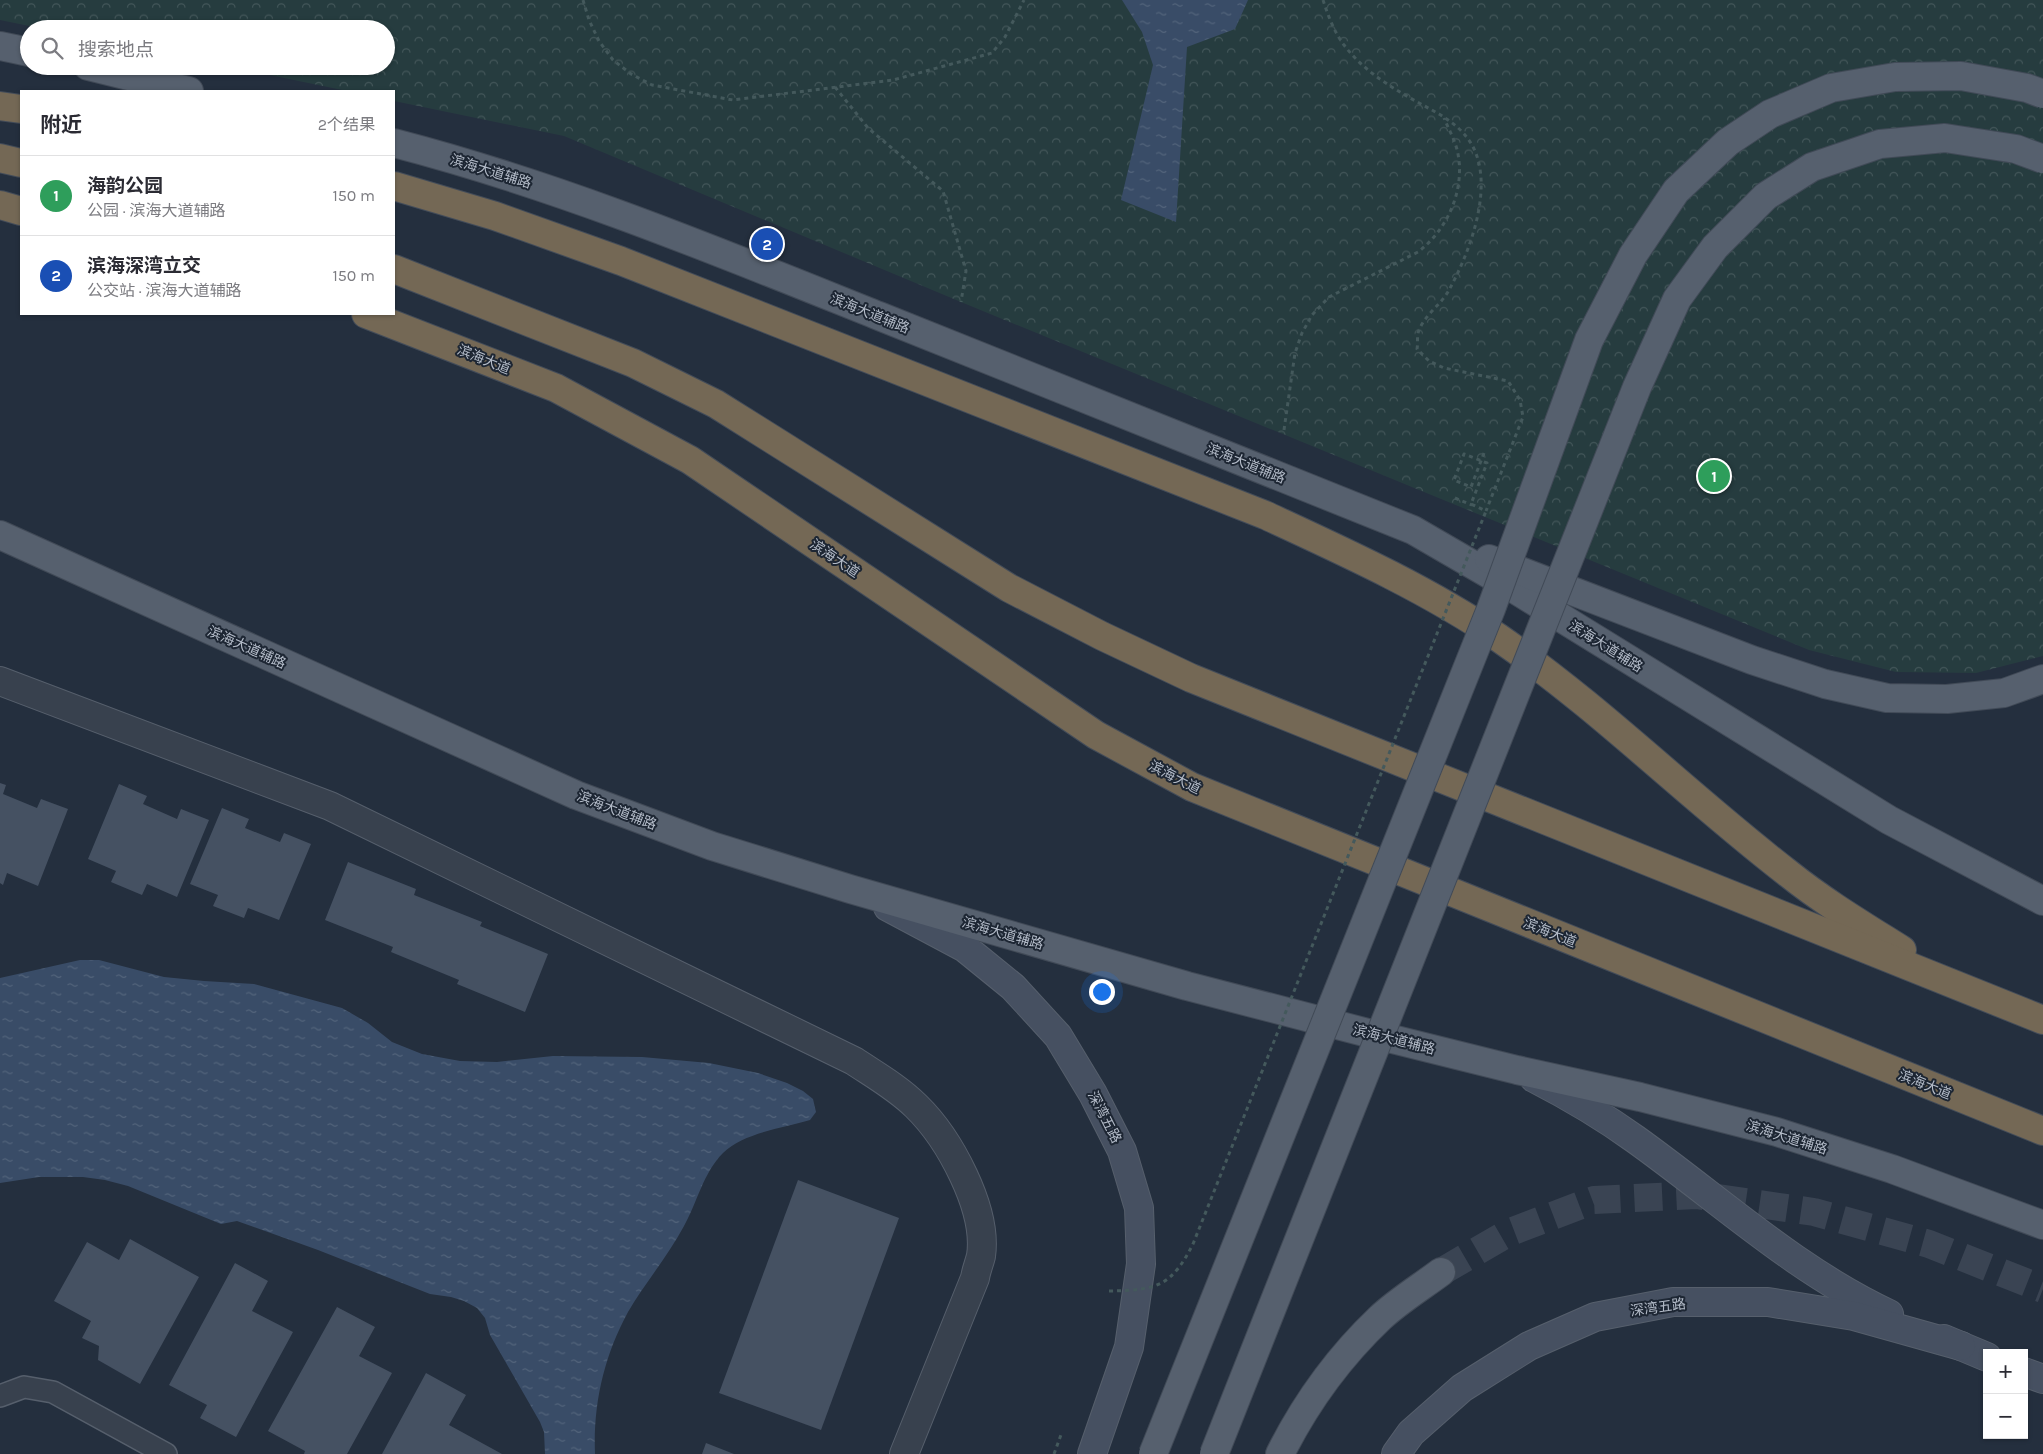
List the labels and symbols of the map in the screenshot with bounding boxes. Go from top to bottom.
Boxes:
street label: 滨海大道辅路 [448,151,534,192]
pin: 2 [751,225,783,263]
street label: 滨海大道辅路 [828,290,912,337]
street label: 滨海大道 [455,341,513,378]
street label: 滨海大道辅路 [1204,440,1288,487]
pin: 1 [1698,457,1730,495]
street label: 滨海大道 [807,536,863,581]
street label: 滨海大道辅路 [1566,617,1646,676]
street label: 滨海大道辅路 [205,623,289,672]
street label: 滨海大道 [1146,757,1204,798]
street label: 滨海大道辅路 [575,787,659,833]
street label: 滨海大道辅路 [960,914,1046,953]
street label: 滨海大道 [1521,914,1579,951]
your location [1089,979,1115,1005]
street label: 滨海大道辅路 [1351,1021,1437,1058]
street label: 滨海大道 [1896,1066,1954,1103]
street label: 深湾五路 [1084,1088,1125,1146]
street label: 滨海大道辅路 [1744,1117,1830,1158]
street label: 深湾五路 [1629,1295,1687,1320]

